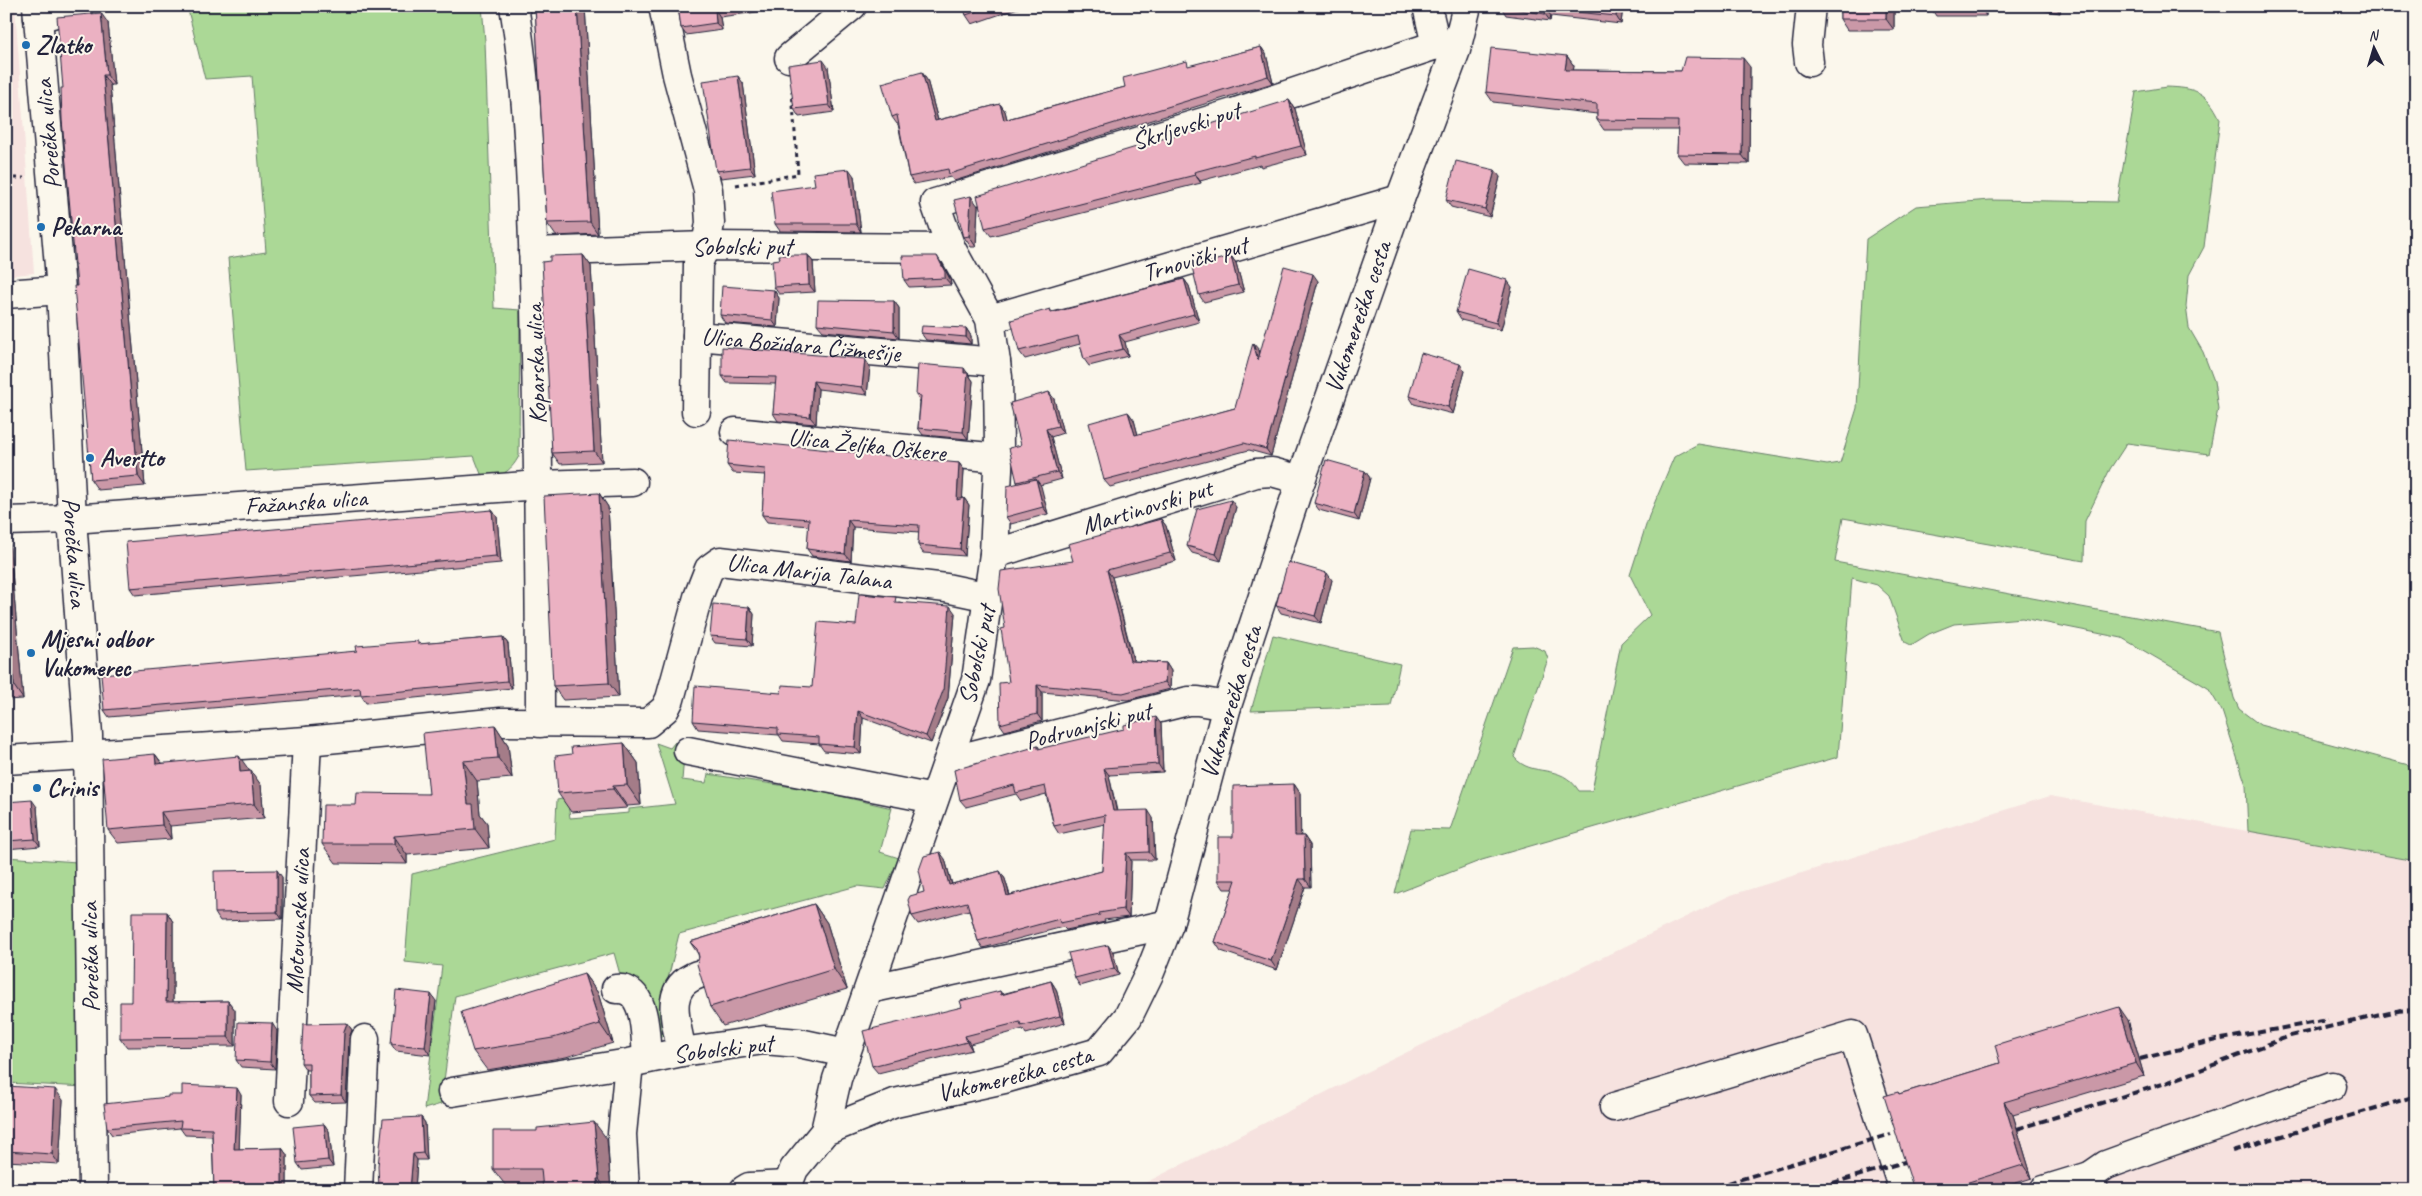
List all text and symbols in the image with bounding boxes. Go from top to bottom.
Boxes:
north arrow [2350,22,2400,72]
text: N [2368,26,2380,44]
place label: Zlatko [36,29,94,61]
marker: Zlatko [20,39,32,51]
street label: Porečka ulica [27,76,69,190]
street label: Škrljevski put [1128,93,1247,158]
place label: Pekarna [51,211,124,243]
marker: Pekarna [35,221,47,233]
street label: Trnovički put [1139,228,1255,289]
street label: Sobolski put [692,231,796,263]
street label: Vukomerečka cesta [1317,234,1400,397]
street label: Koparska ulica [518,301,554,425]
street label: Ulica Božidara Čižmešije [700,320,904,370]
street label: Ulica Željka Oškere [787,421,949,469]
place label: Avertto [100,442,167,474]
marker: Avertto [84,452,96,464]
street label: Martinovski put [1078,471,1219,542]
street label: Fažanska ulica [244,482,370,522]
street label: Porečka ulica [55,497,95,611]
street label: Ulica Marija Talana [725,546,895,598]
street label: Sobolski put [951,599,1004,707]
street label: Vukomerečka cesta [1193,619,1270,782]
place label: Mjesni odbor Vukomerec [41,623,155,684]
marker: Mjesni odbor Vukomerec [25,647,37,659]
street label: Podrvanjski put [1022,694,1158,757]
place label: Crinis [47,772,100,804]
marker: Crinis [31,782,43,794]
street label: Motovunska ulica [278,846,318,994]
street label: Porečka ulica [73,900,107,1012]
street label: Sobolski put [671,1027,778,1071]
street label: Vukomerečka cesta [934,1038,1098,1109]

